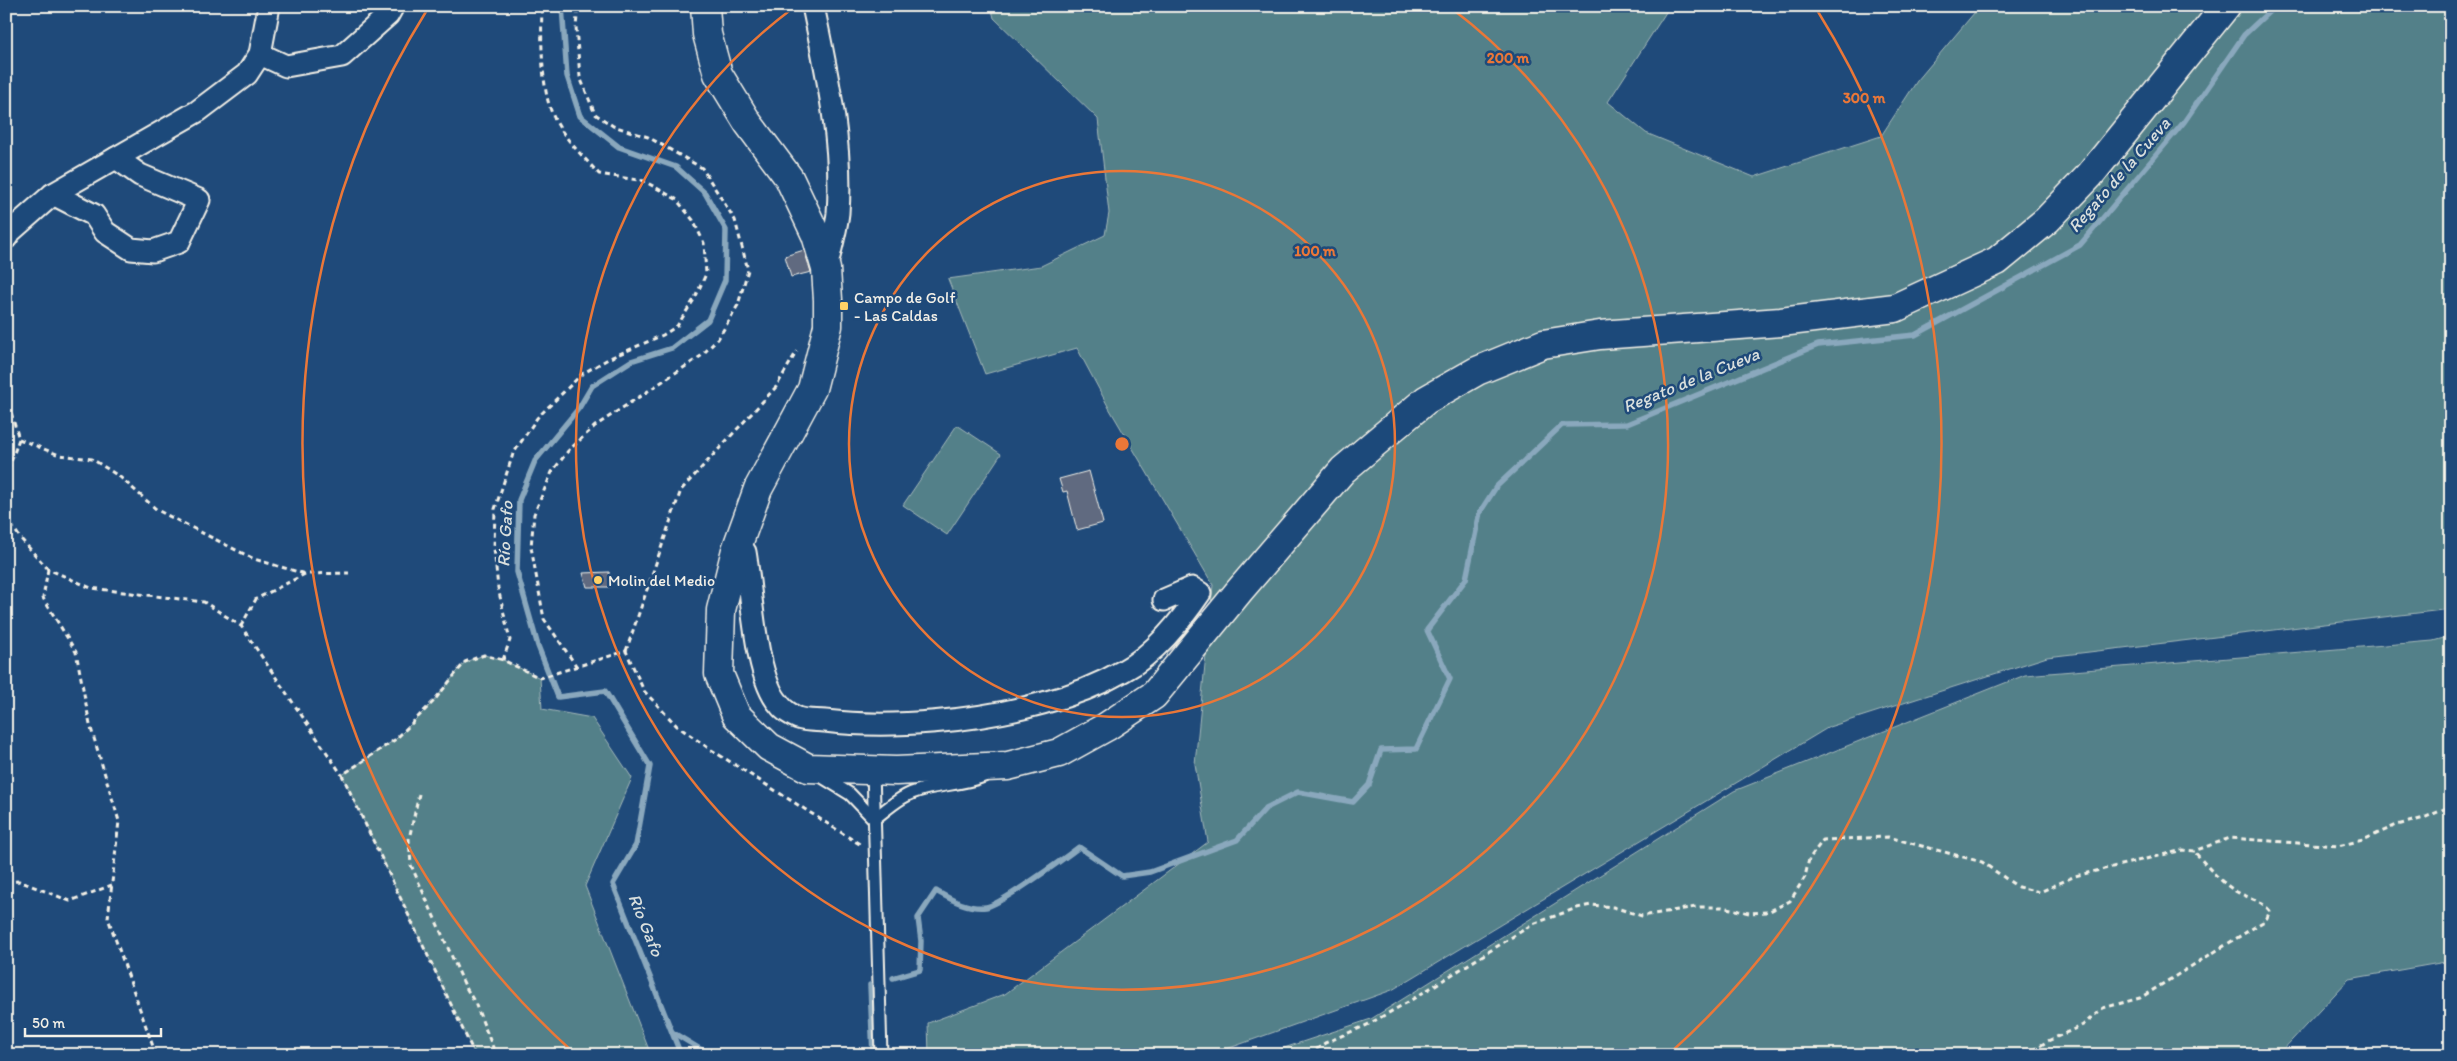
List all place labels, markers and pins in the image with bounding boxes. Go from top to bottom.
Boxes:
place label: Campo de Golf - Las Caldas [854,288,956,325]
marker: Campo de Golf - Las Caldas [838,300,850,312]
centre of rings [1113,435,1131,453]
place label: Molin del Medio [608,571,715,590]
marker: Molin del Medio [592,574,604,586]

